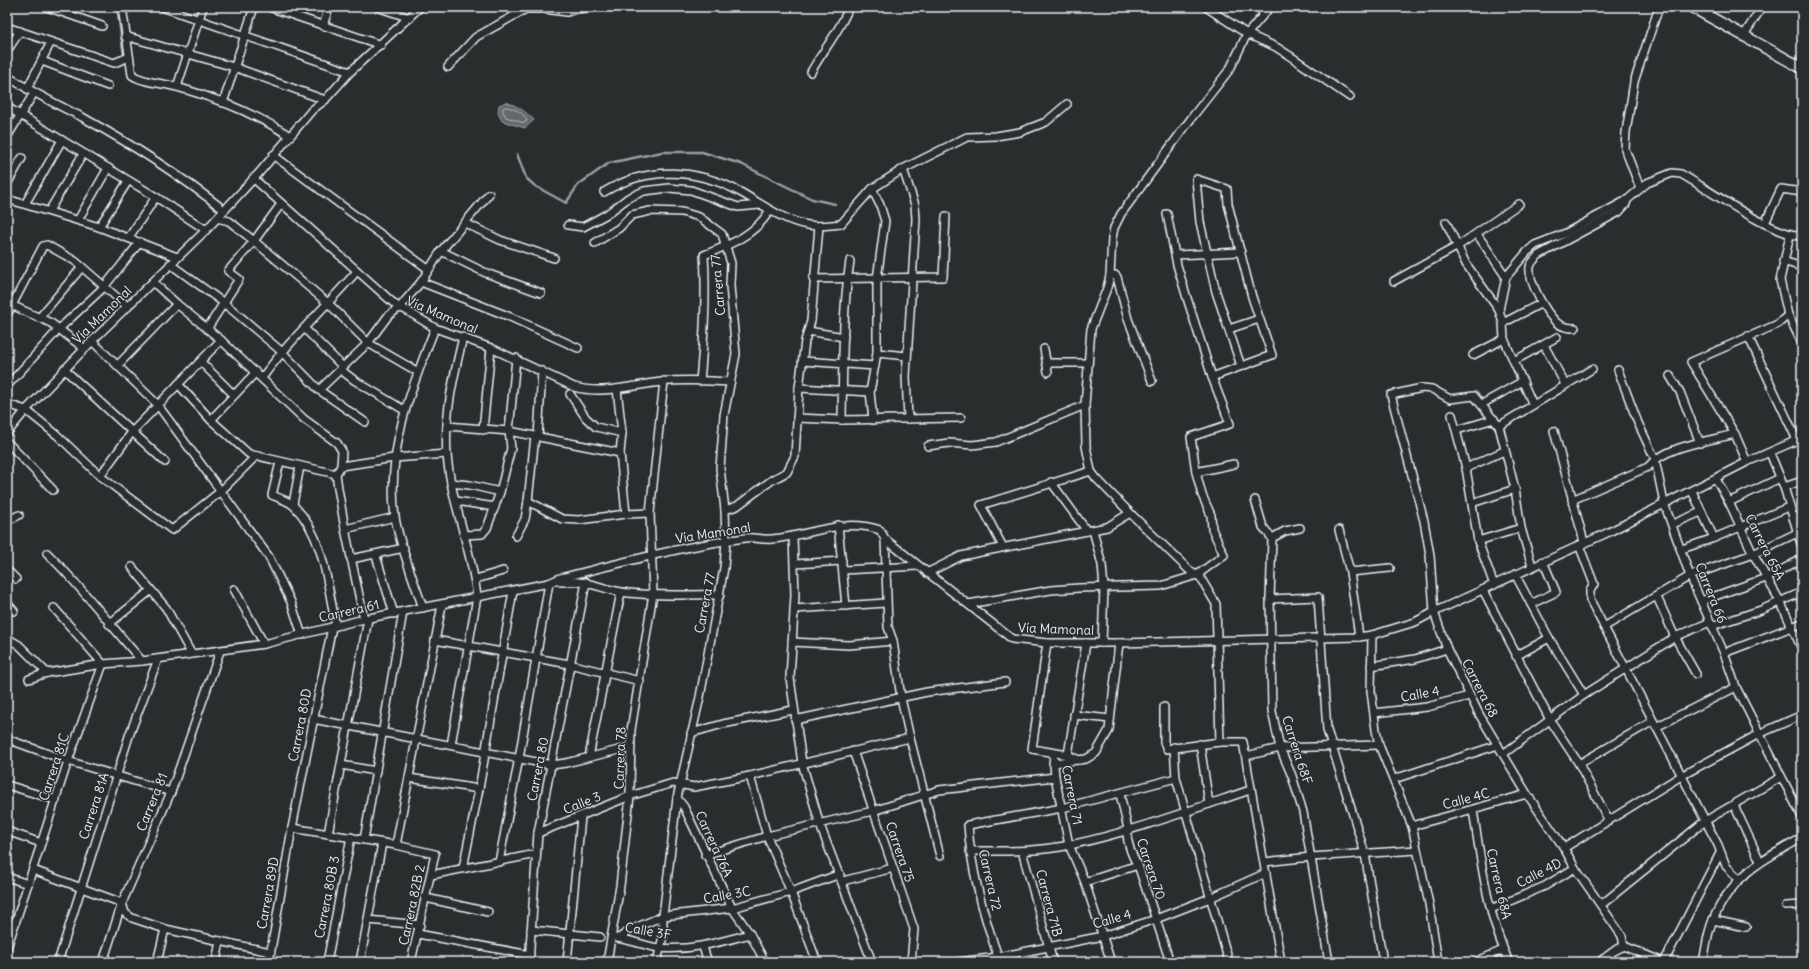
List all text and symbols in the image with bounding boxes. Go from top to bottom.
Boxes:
street label: Carrera 77 [707,253,729,316]
street label: Vía Mamonal [69,282,135,348]
street label: Vía Mamonal [404,292,480,338]
street label: Carrera 65A [1741,511,1789,583]
street label: Vía Mamonal [674,519,752,547]
street label: Carrera 66 [1691,560,1731,626]
street label: Carrera 77 [691,571,719,635]
street label: Carrera 61 [317,596,381,626]
street label: Vía Mamonal [1018,619,1094,639]
street label: Carrera 68 [1458,656,1502,720]
street label: Calle 4 [1399,682,1441,706]
street label: Carrera 80D [285,687,315,763]
street label: Carrera 68F [1278,714,1316,787]
street label: Carrera 78 [610,726,630,790]
street label: Carrera 81C [35,731,73,803]
street label: Carrera 80 [523,736,553,802]
street label: Carrera 71 [1058,764,1086,826]
street label: Carrera 81A [75,770,113,842]
street label: Carrera 81 [133,770,171,834]
street label: Calle 4C [1441,784,1492,813]
street label: Calle 3 [561,788,603,818]
street label: Carrera 76A [691,808,737,880]
street label: Carrera 75 [882,820,918,884]
street label: Carrera 70 [1133,836,1169,902]
street label: Carrera 68A [1483,847,1515,921]
street label: Carrera 72 [975,848,1005,912]
street label: Carrera 80B 3 [311,854,343,940]
street label: Calle 4D [1514,854,1564,892]
street label: Carrera 89D [253,856,283,930]
street label: Carrera 82B 2 [395,863,429,947]
street label: Carrera 71B [1032,868,1066,938]
street label: Calle 3C [702,882,752,908]
street label: Calle 4 [1091,905,1133,933]
street label: Calle 3F [624,919,673,944]

